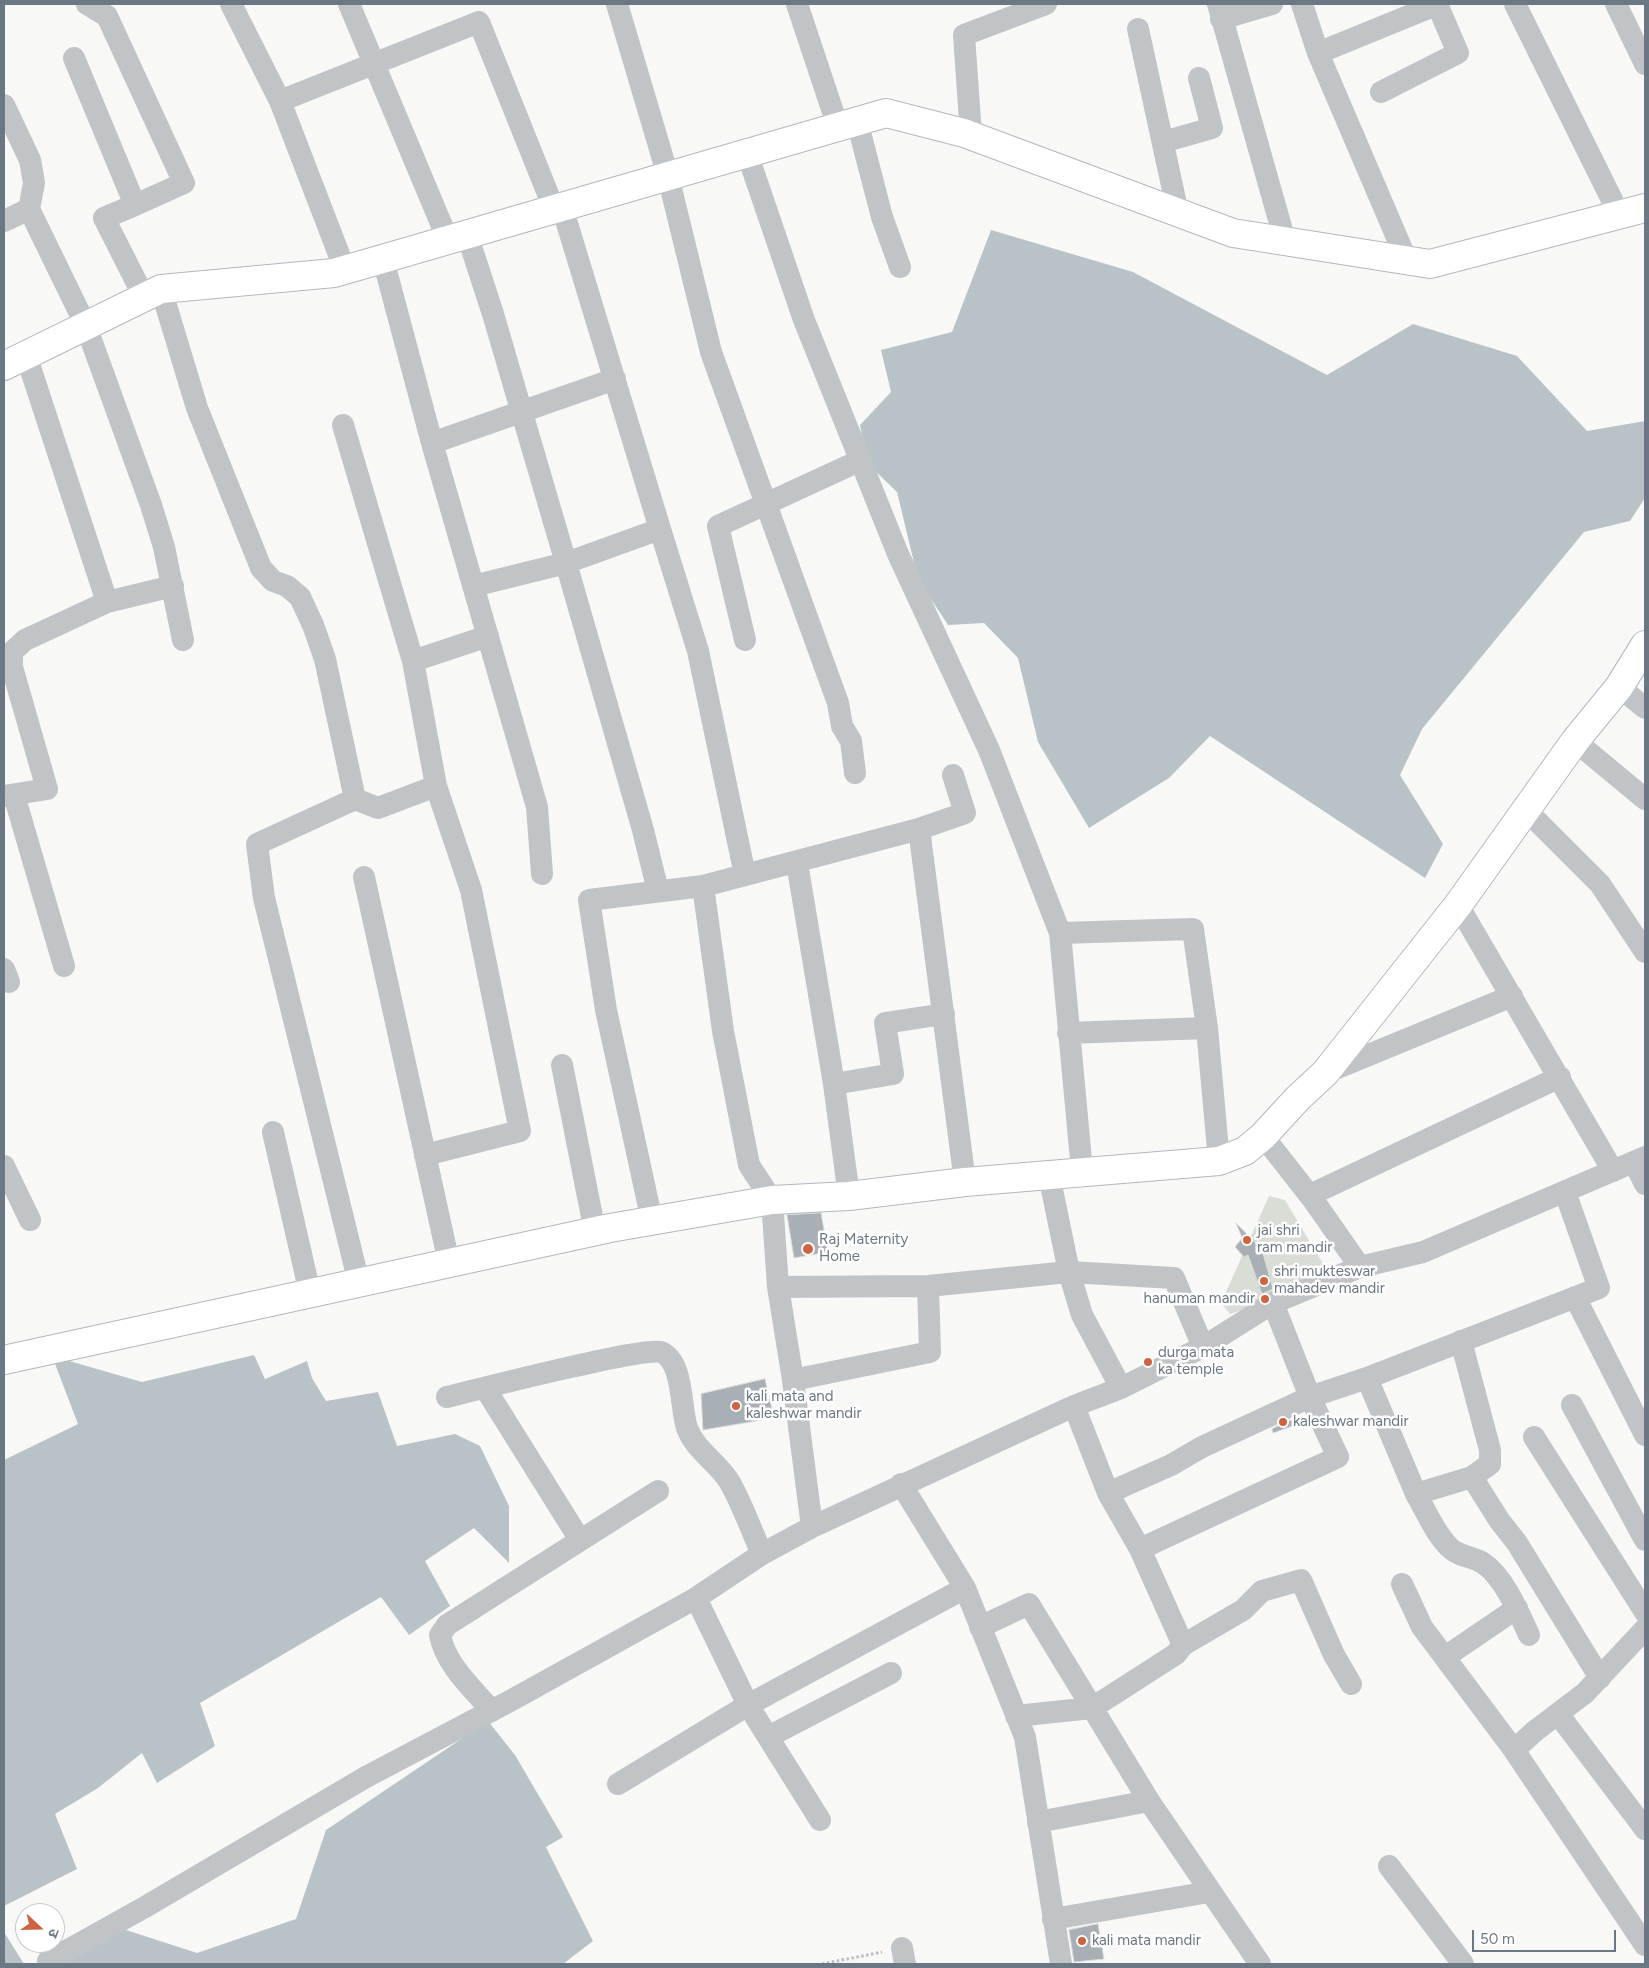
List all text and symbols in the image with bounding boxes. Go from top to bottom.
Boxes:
place label: jai shri ram mandir [1257,1222,1332,1257]
place label: Raj Maternity Home [819,1231,908,1266]
marker: jai shri ram mandir [1241,1234,1253,1246]
marker: Raj Maternity Home [801,1242,815,1256]
place label: shri mukteswar mahadev mandir [1274,1263,1385,1298]
marker: shri mukteswar mahadev mandir [1258,1275,1270,1287]
place label: hanuman mandir [1144,1290,1255,1308]
marker: hanuman mandir [1259,1293,1271,1305]
place label: durga mata ka temple [1158,1344,1234,1379]
marker: durga mata ka temple [1142,1356,1154,1368]
place label: kali mata and kaleshwar mandir [746,1388,862,1423]
marker: kali mata and kaleshwar mandir [730,1400,742,1412]
place label: kaleshwar mandir [1293,1413,1409,1431]
marker: kaleshwar mandir [1277,1416,1289,1428]
north arrow [15,1903,65,1953]
scale bar [1474,1920,1618,1952]
text: उ [44,1926,63,1940]
text: 50 m [1480,1930,1515,1948]
place label: kali mata mandir [1092,1932,1201,1950]
marker: kali mata mandir [1076,1935,1088,1947]

